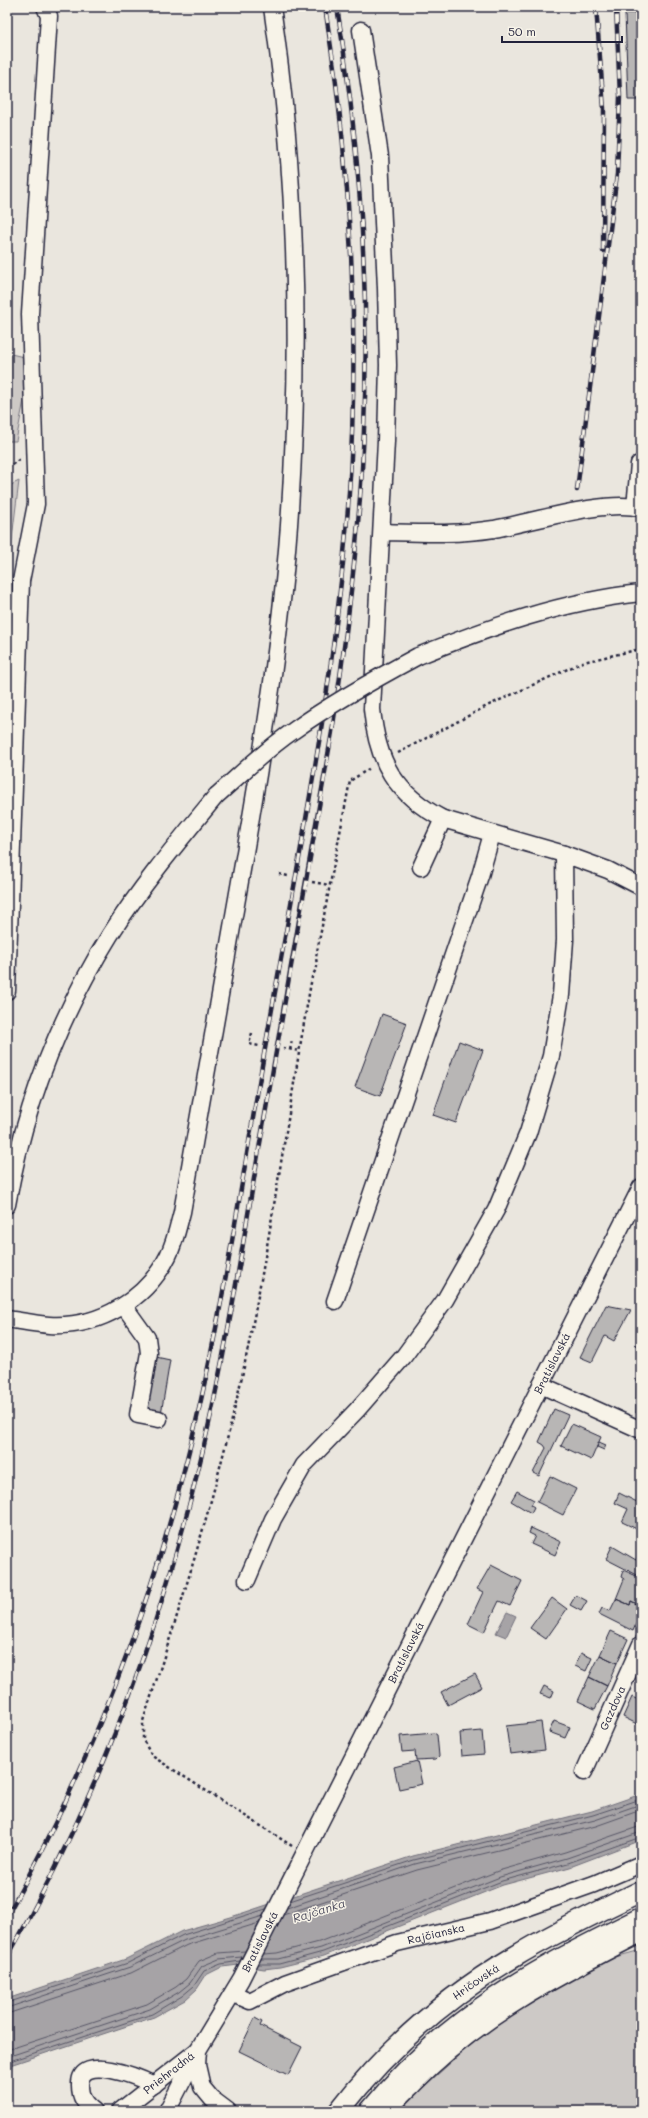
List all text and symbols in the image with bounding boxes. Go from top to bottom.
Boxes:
scale bar [502,18,622,44]
text: 50 m [508,23,536,39]
street label: Bratislavská [530,1330,573,1396]
street label: Bratislavská [384,1619,427,1685]
street label: Gazdova [596,1683,629,1733]
water label: Rajčanka [290,1894,347,1926]
street label: Bratislavská [238,1908,281,1974]
street label: Rajčianska [406,1919,466,1947]
street label: Hričovská [449,1960,502,2003]
street label: Priehradná [140,2048,197,2097]

